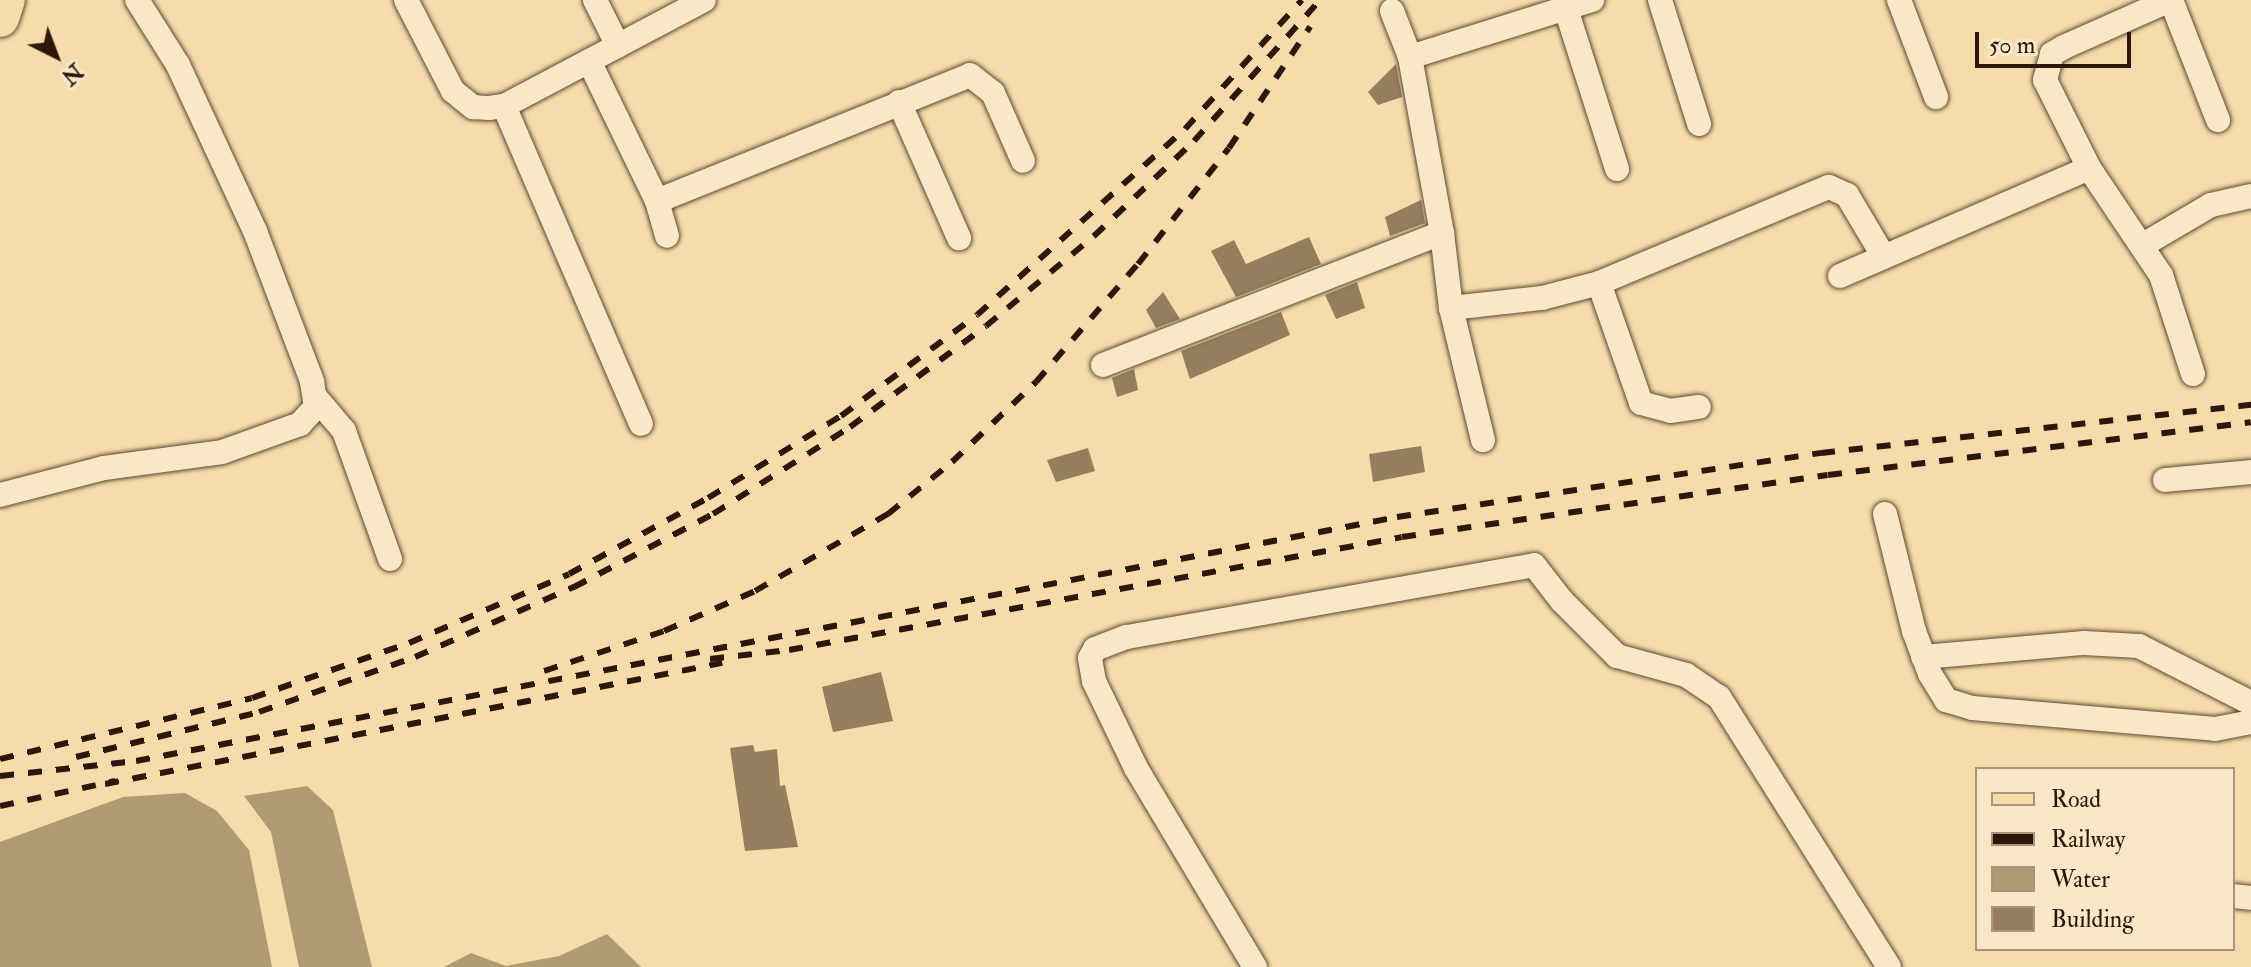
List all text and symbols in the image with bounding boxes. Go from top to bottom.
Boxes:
north arrow [16,16,96,96]
scale bar [1979,16,2135,66]
text: 50 m [1989,30,2035,61]
text: N [55,57,89,91]
legend [1975,767,2235,951]
text: Road [2051,784,2101,815]
text: Railway [2051,824,2125,855]
text: Water [2051,864,2110,895]
text: Building [2051,904,2134,935]

